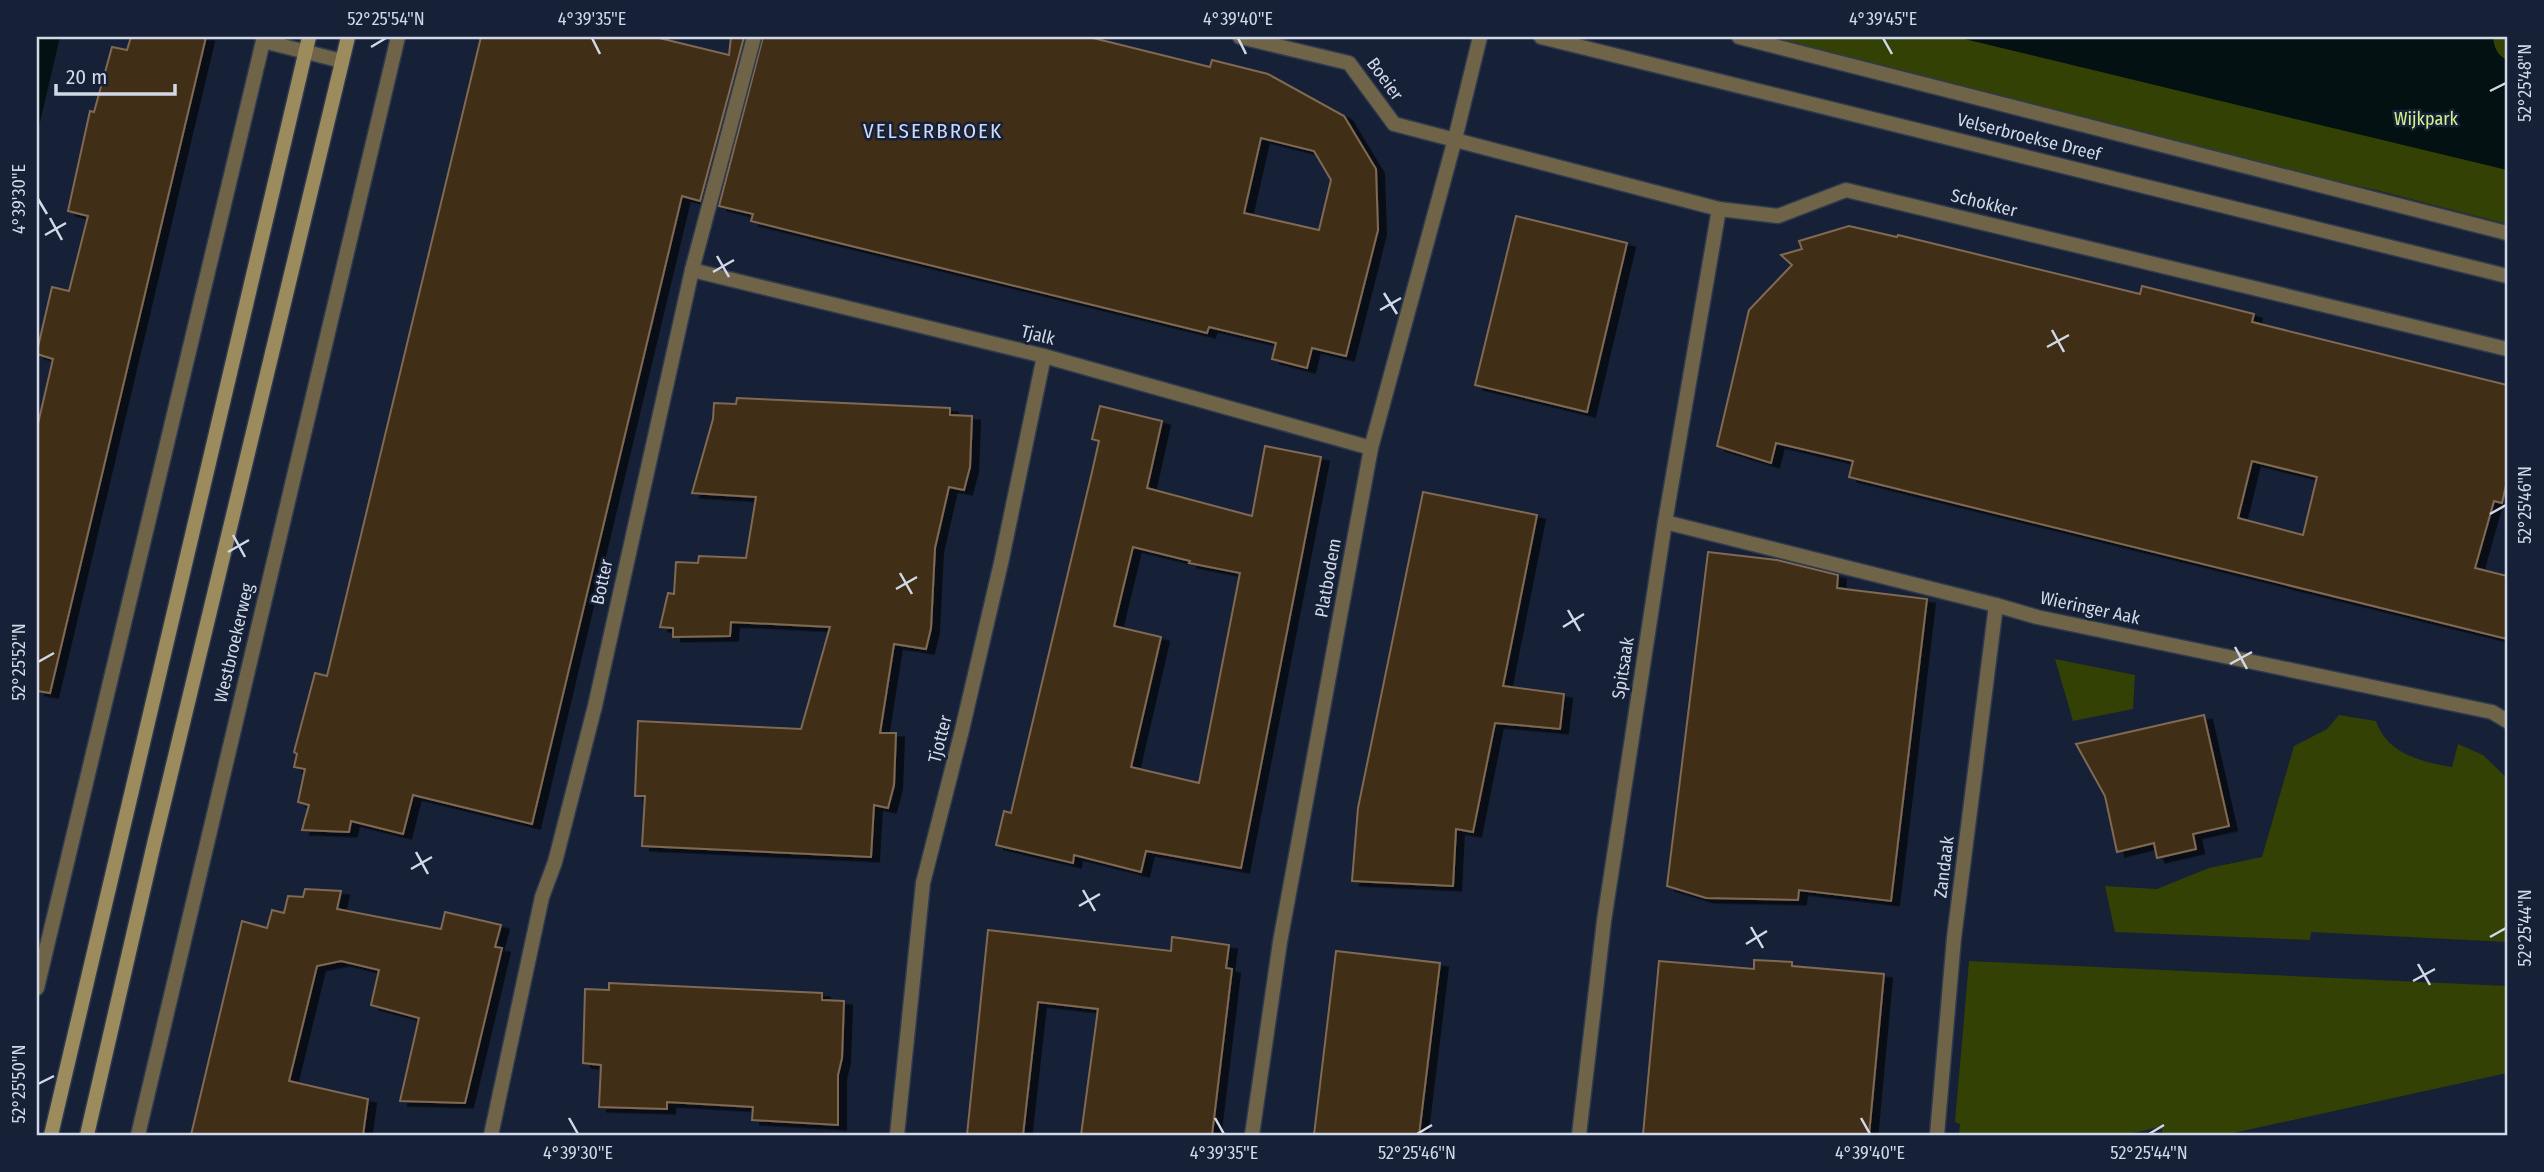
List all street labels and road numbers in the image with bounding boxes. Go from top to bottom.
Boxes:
street label: Boeier [1362,53,1408,105]
street label: Velserbroekse Dreef [1955,108,2105,166]
street label: Schokker [1949,184,2020,222]
street label: Tjalk [1019,320,1058,350]
street label: Platbodem [1310,537,1346,619]
street label: Botter [586,557,618,607]
street label: Westbroekerweg [210,581,259,705]
street label: Wieringer Aak [2038,587,2143,629]
street label: Spitsaak [1607,635,1639,701]
street label: Tjotter [923,712,957,765]
street label: Zandaak [1929,834,1959,899]

